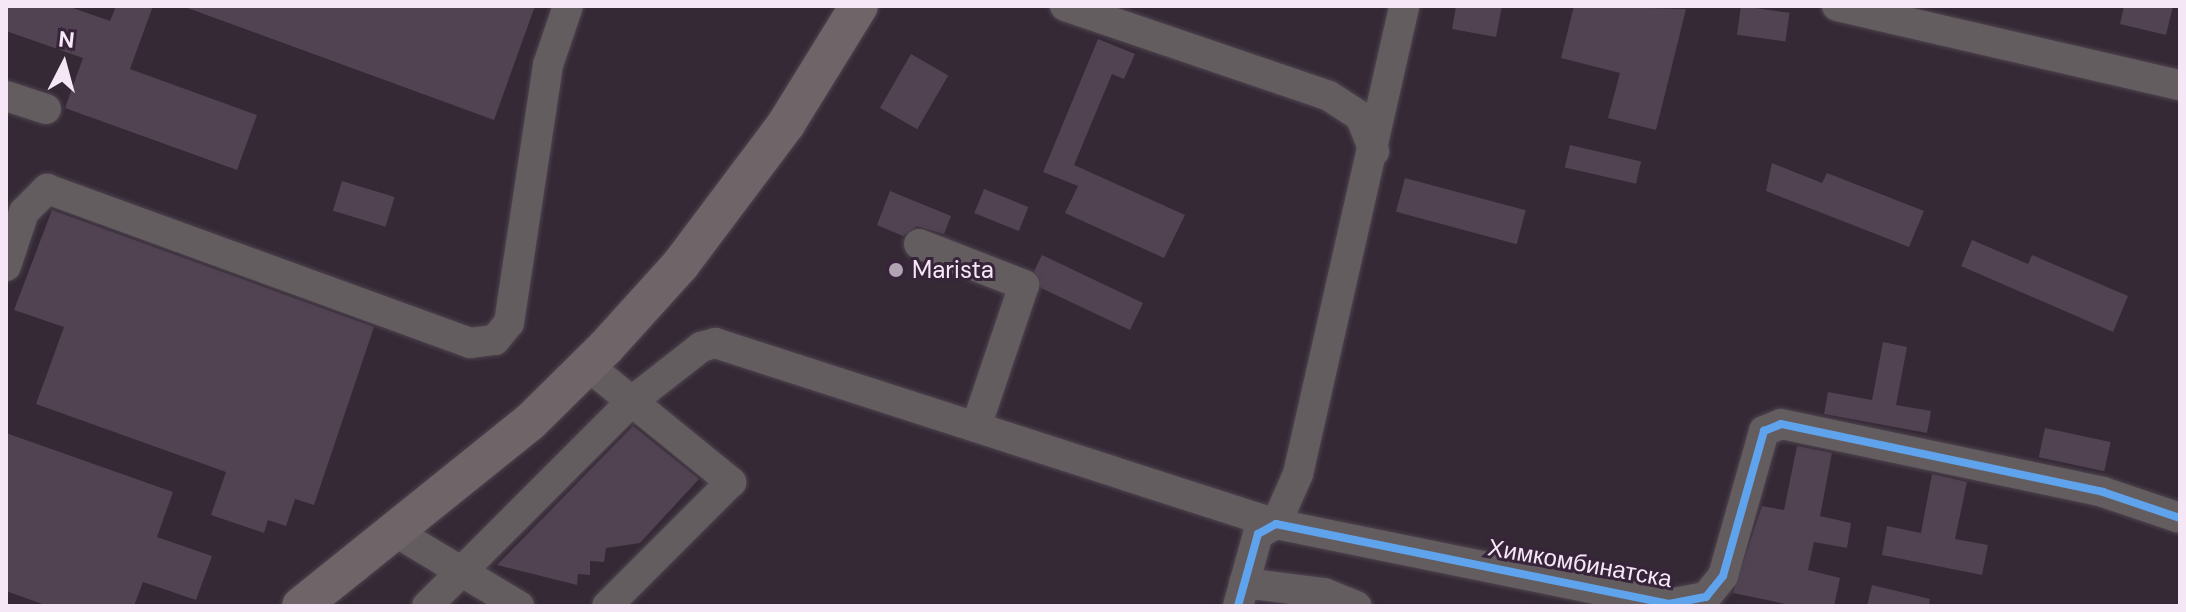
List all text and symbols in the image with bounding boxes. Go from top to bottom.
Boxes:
north arrow [24,24,104,104]
text: N [57,24,76,55]
place label: Marista [912,256,994,284]
marker: Marista [887,261,905,279]
street label: Химкомбинатска [1486,533,1674,593]

